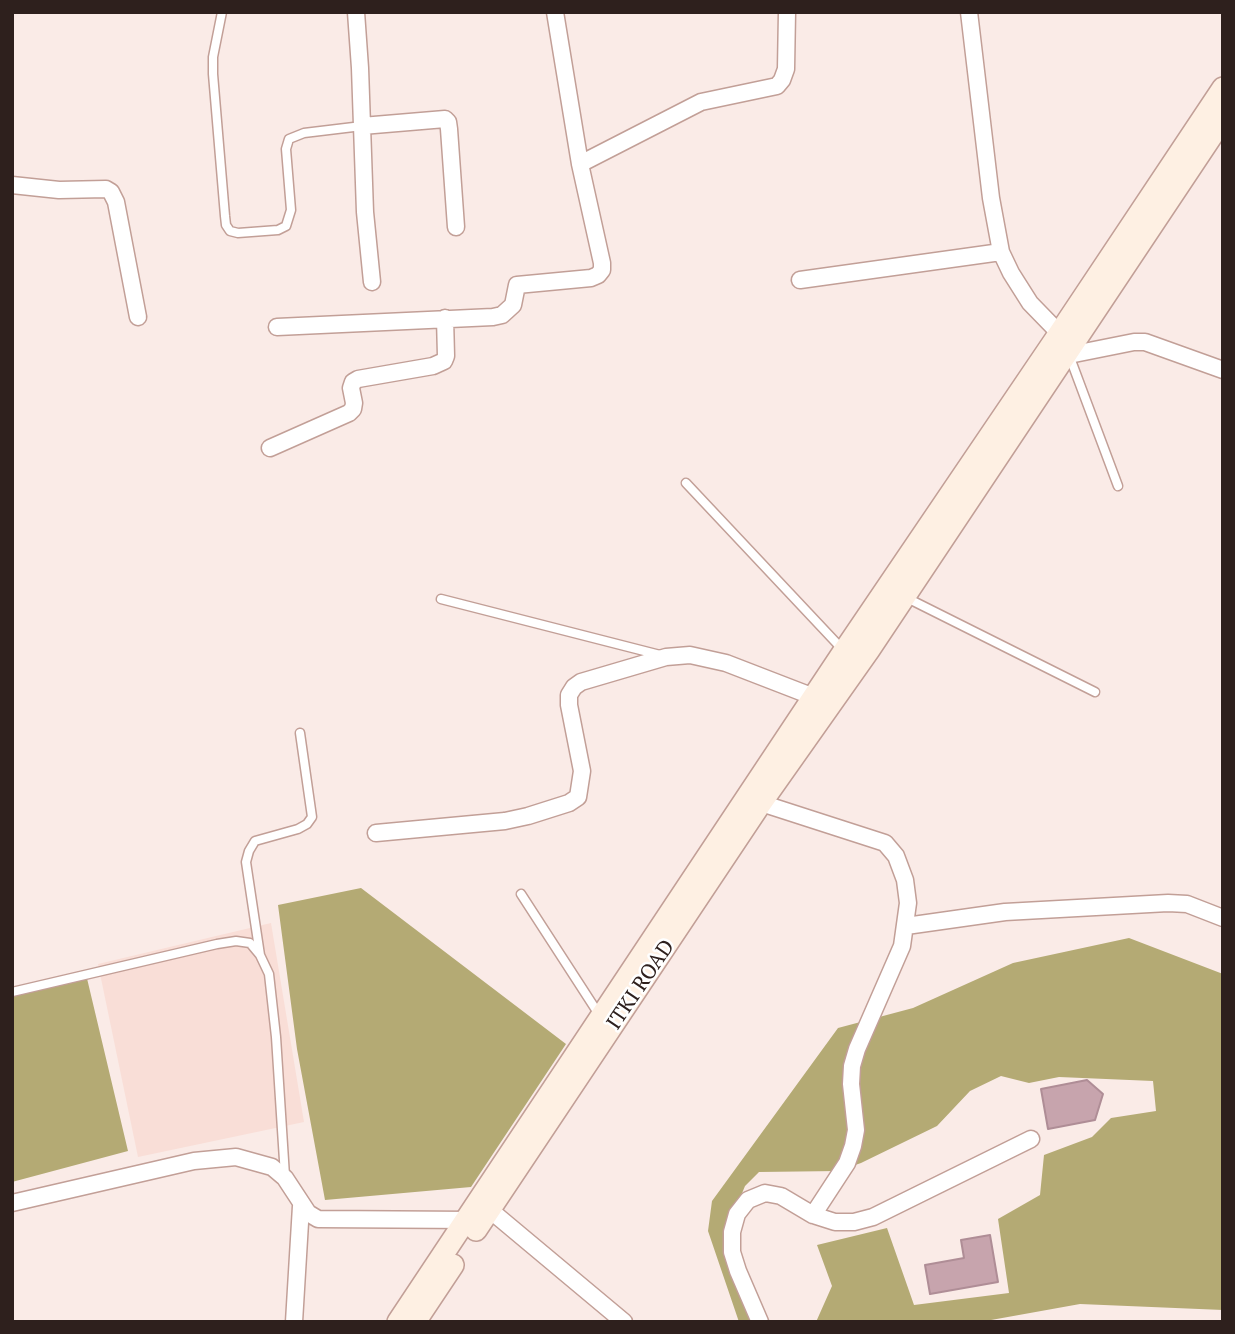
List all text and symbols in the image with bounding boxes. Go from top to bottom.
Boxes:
street label: ITKI ROAD [602,935,680,1035]

